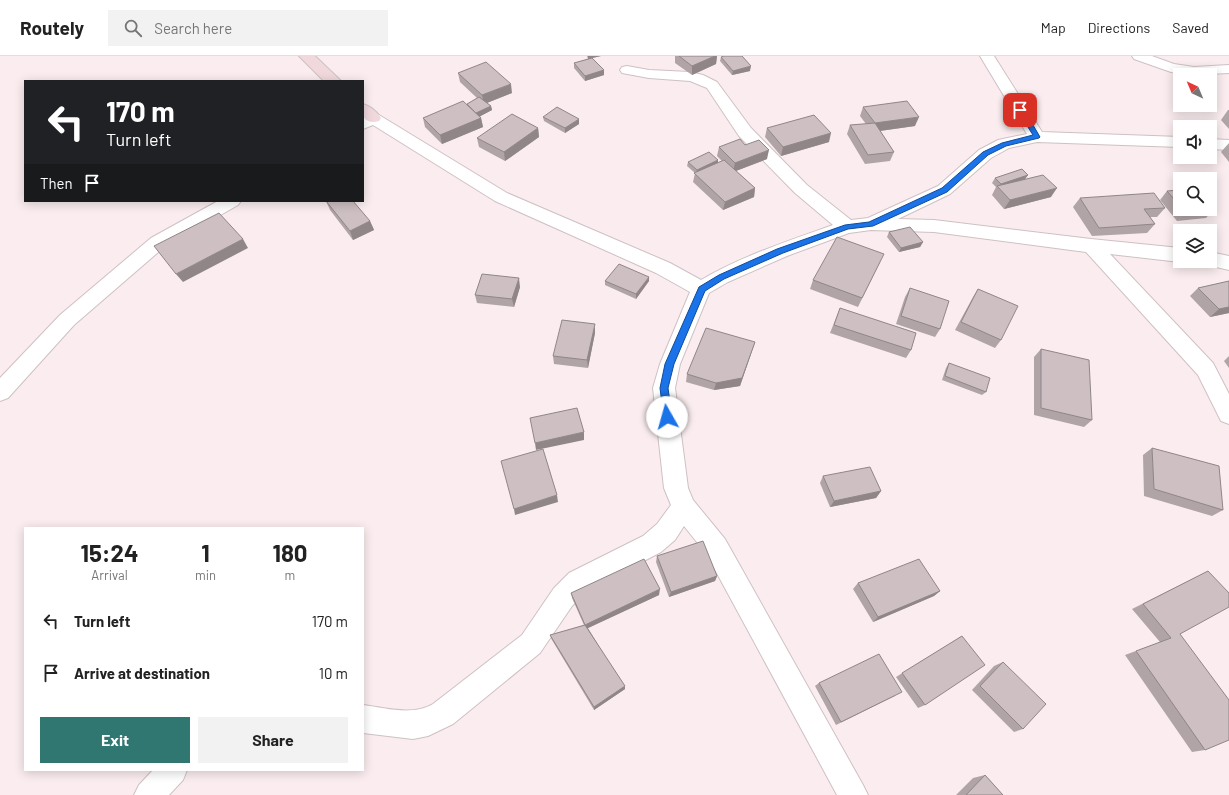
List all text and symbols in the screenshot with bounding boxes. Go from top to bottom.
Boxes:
search box [108,10,388,46]
text: Routely [20,16,84,39]
icon: search [122,17,144,39]
text: Search here [154,19,232,37]
text: Map [1041,19,1066,36]
text: Directions [1088,19,1150,36]
text: Saved [1172,19,1209,36]
north arrow [1173,68,1217,112]
map controls [1173,68,1217,268]
pin [1003,93,1037,127]
text: 170 m [106,94,175,128]
icon: left [40,96,92,148]
icon: arrive [1009,99,1031,121]
button: sound [1173,120,1217,164]
text: Turn left [106,128,172,150]
icon: arrive [81,172,103,194]
button: search [1173,172,1217,216]
text: Then [40,174,73,192]
button: layers [1173,224,1217,268]
position arrow [646,396,688,438]
text: 15:24 [80,538,139,567]
text: 1 [201,538,210,567]
text: 180 [272,538,308,567]
text: Arrival [91,567,128,583]
text: min [195,567,216,583]
text: m [285,567,295,583]
icon: left [40,610,62,632]
text: Turn left [74,612,130,630]
text: 170 m [312,612,348,630]
icon: arrive [40,662,62,684]
text: Arrive at destination [74,664,210,682]
text: 10 m [319,664,348,682]
button: Exit [40,717,190,763]
button: Share [198,717,348,763]

